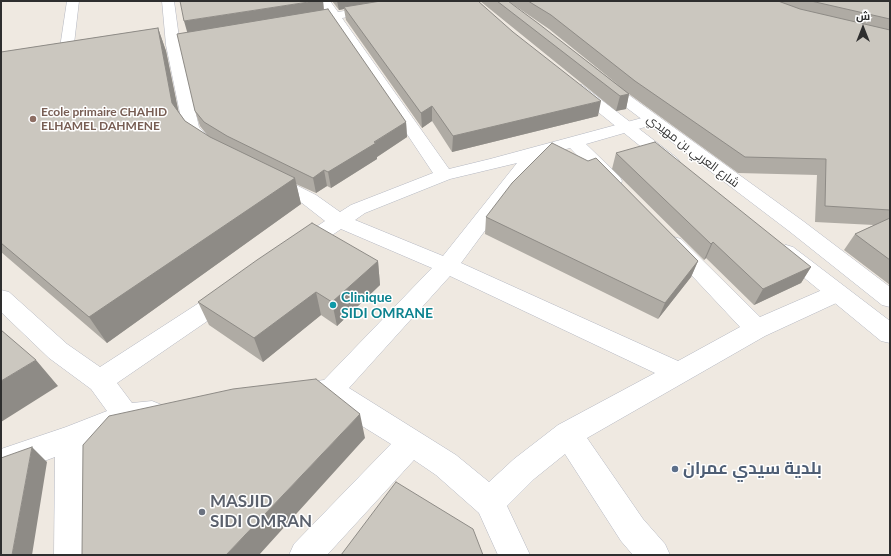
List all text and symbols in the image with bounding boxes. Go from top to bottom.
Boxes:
north arrow [843,8,883,48]
text: ش [856,9,870,22]
place label: Ecole primaire CHAHID ELHAMEL DAHMENE [41,105,167,133]
street label: شارع العربي بن مهيدي [644,112,742,190]
marker: Ecole primaire CHAHID ELHAMEL DAHMENE [28,114,38,124]
place label: Clinique SIDI OMRANE [341,289,433,322]
marker: Clinique SIDI OMRANE [328,300,338,310]
place label: بلدية سيدي عمران [683,459,822,479]
marker: بلدية سيدي عمران [670,464,680,474]
place label: MASJID SIDI OMRAN [210,492,312,532]
marker: MASJID SIDI OMRAN [197,507,207,517]

